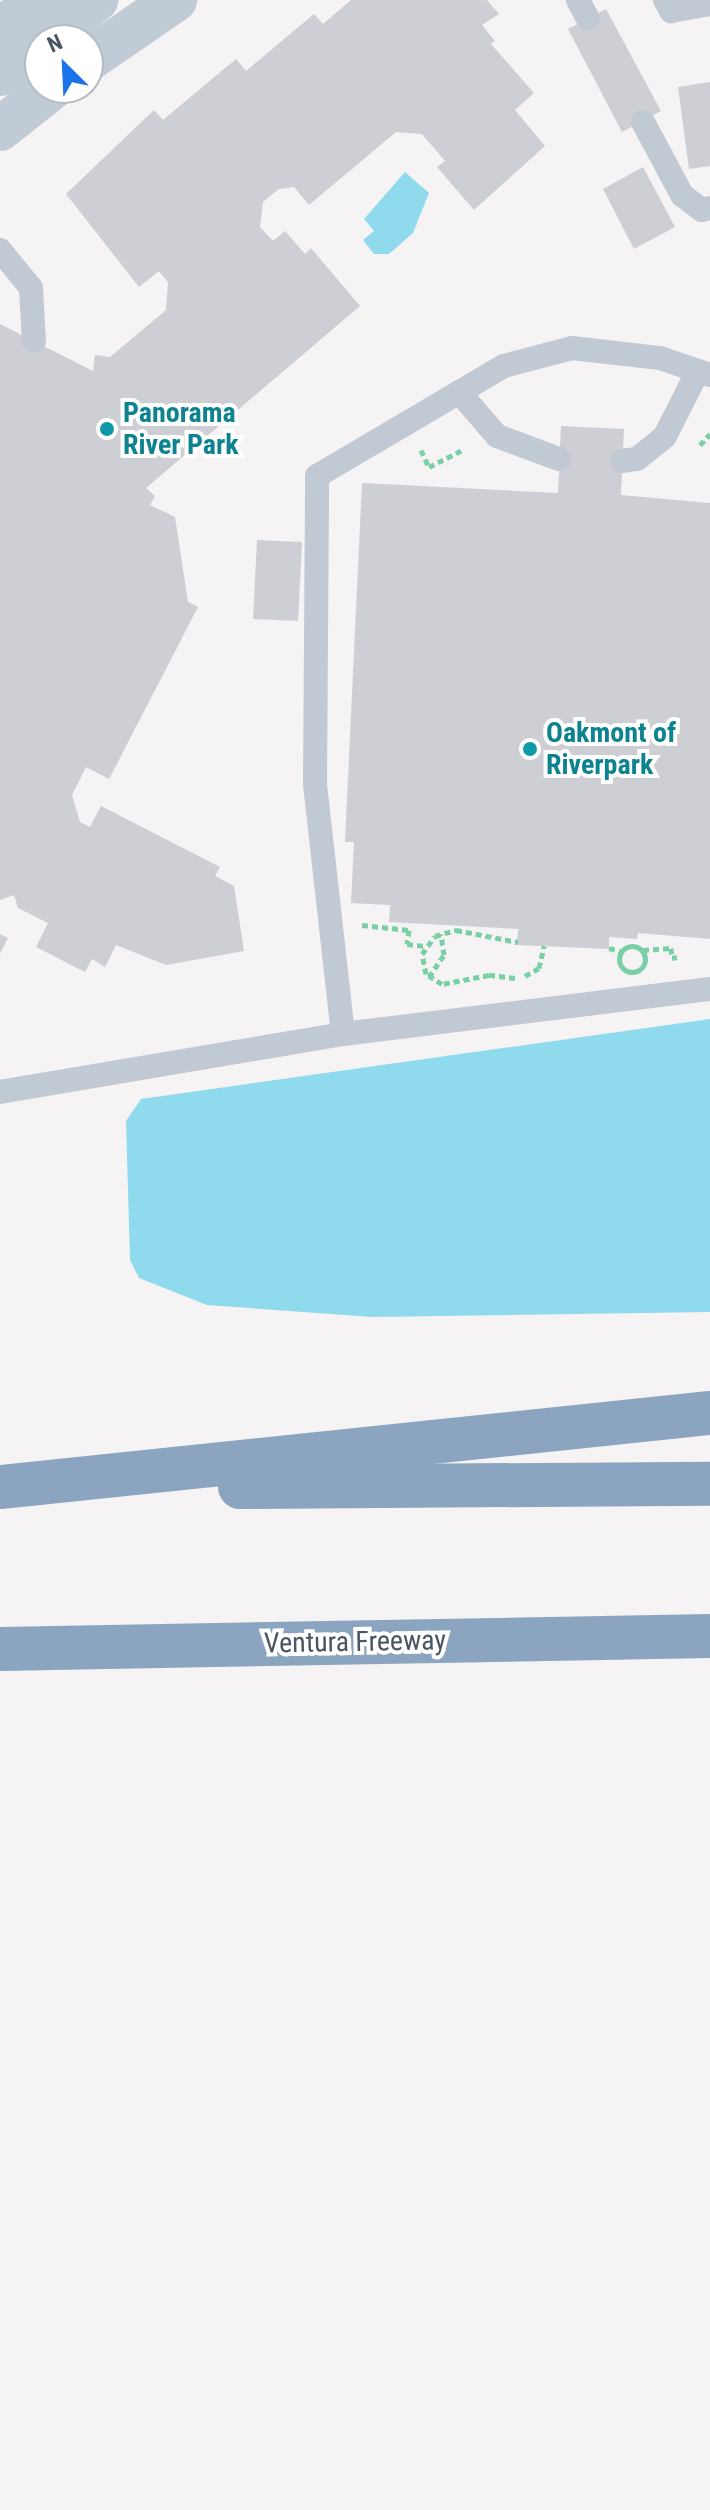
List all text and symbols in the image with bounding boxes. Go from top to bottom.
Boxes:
north arrow [24,24,104,104]
text: N [44,29,66,58]
place label: Panorama River Park [123,396,239,462]
marker: Panorama River Park [98,420,116,438]
place label: Oakmont of Riverpark [546,716,676,782]
marker: Oakmont of Riverpark [521,740,539,758]
street label: Ventura Freeway [264,1624,446,1660]

